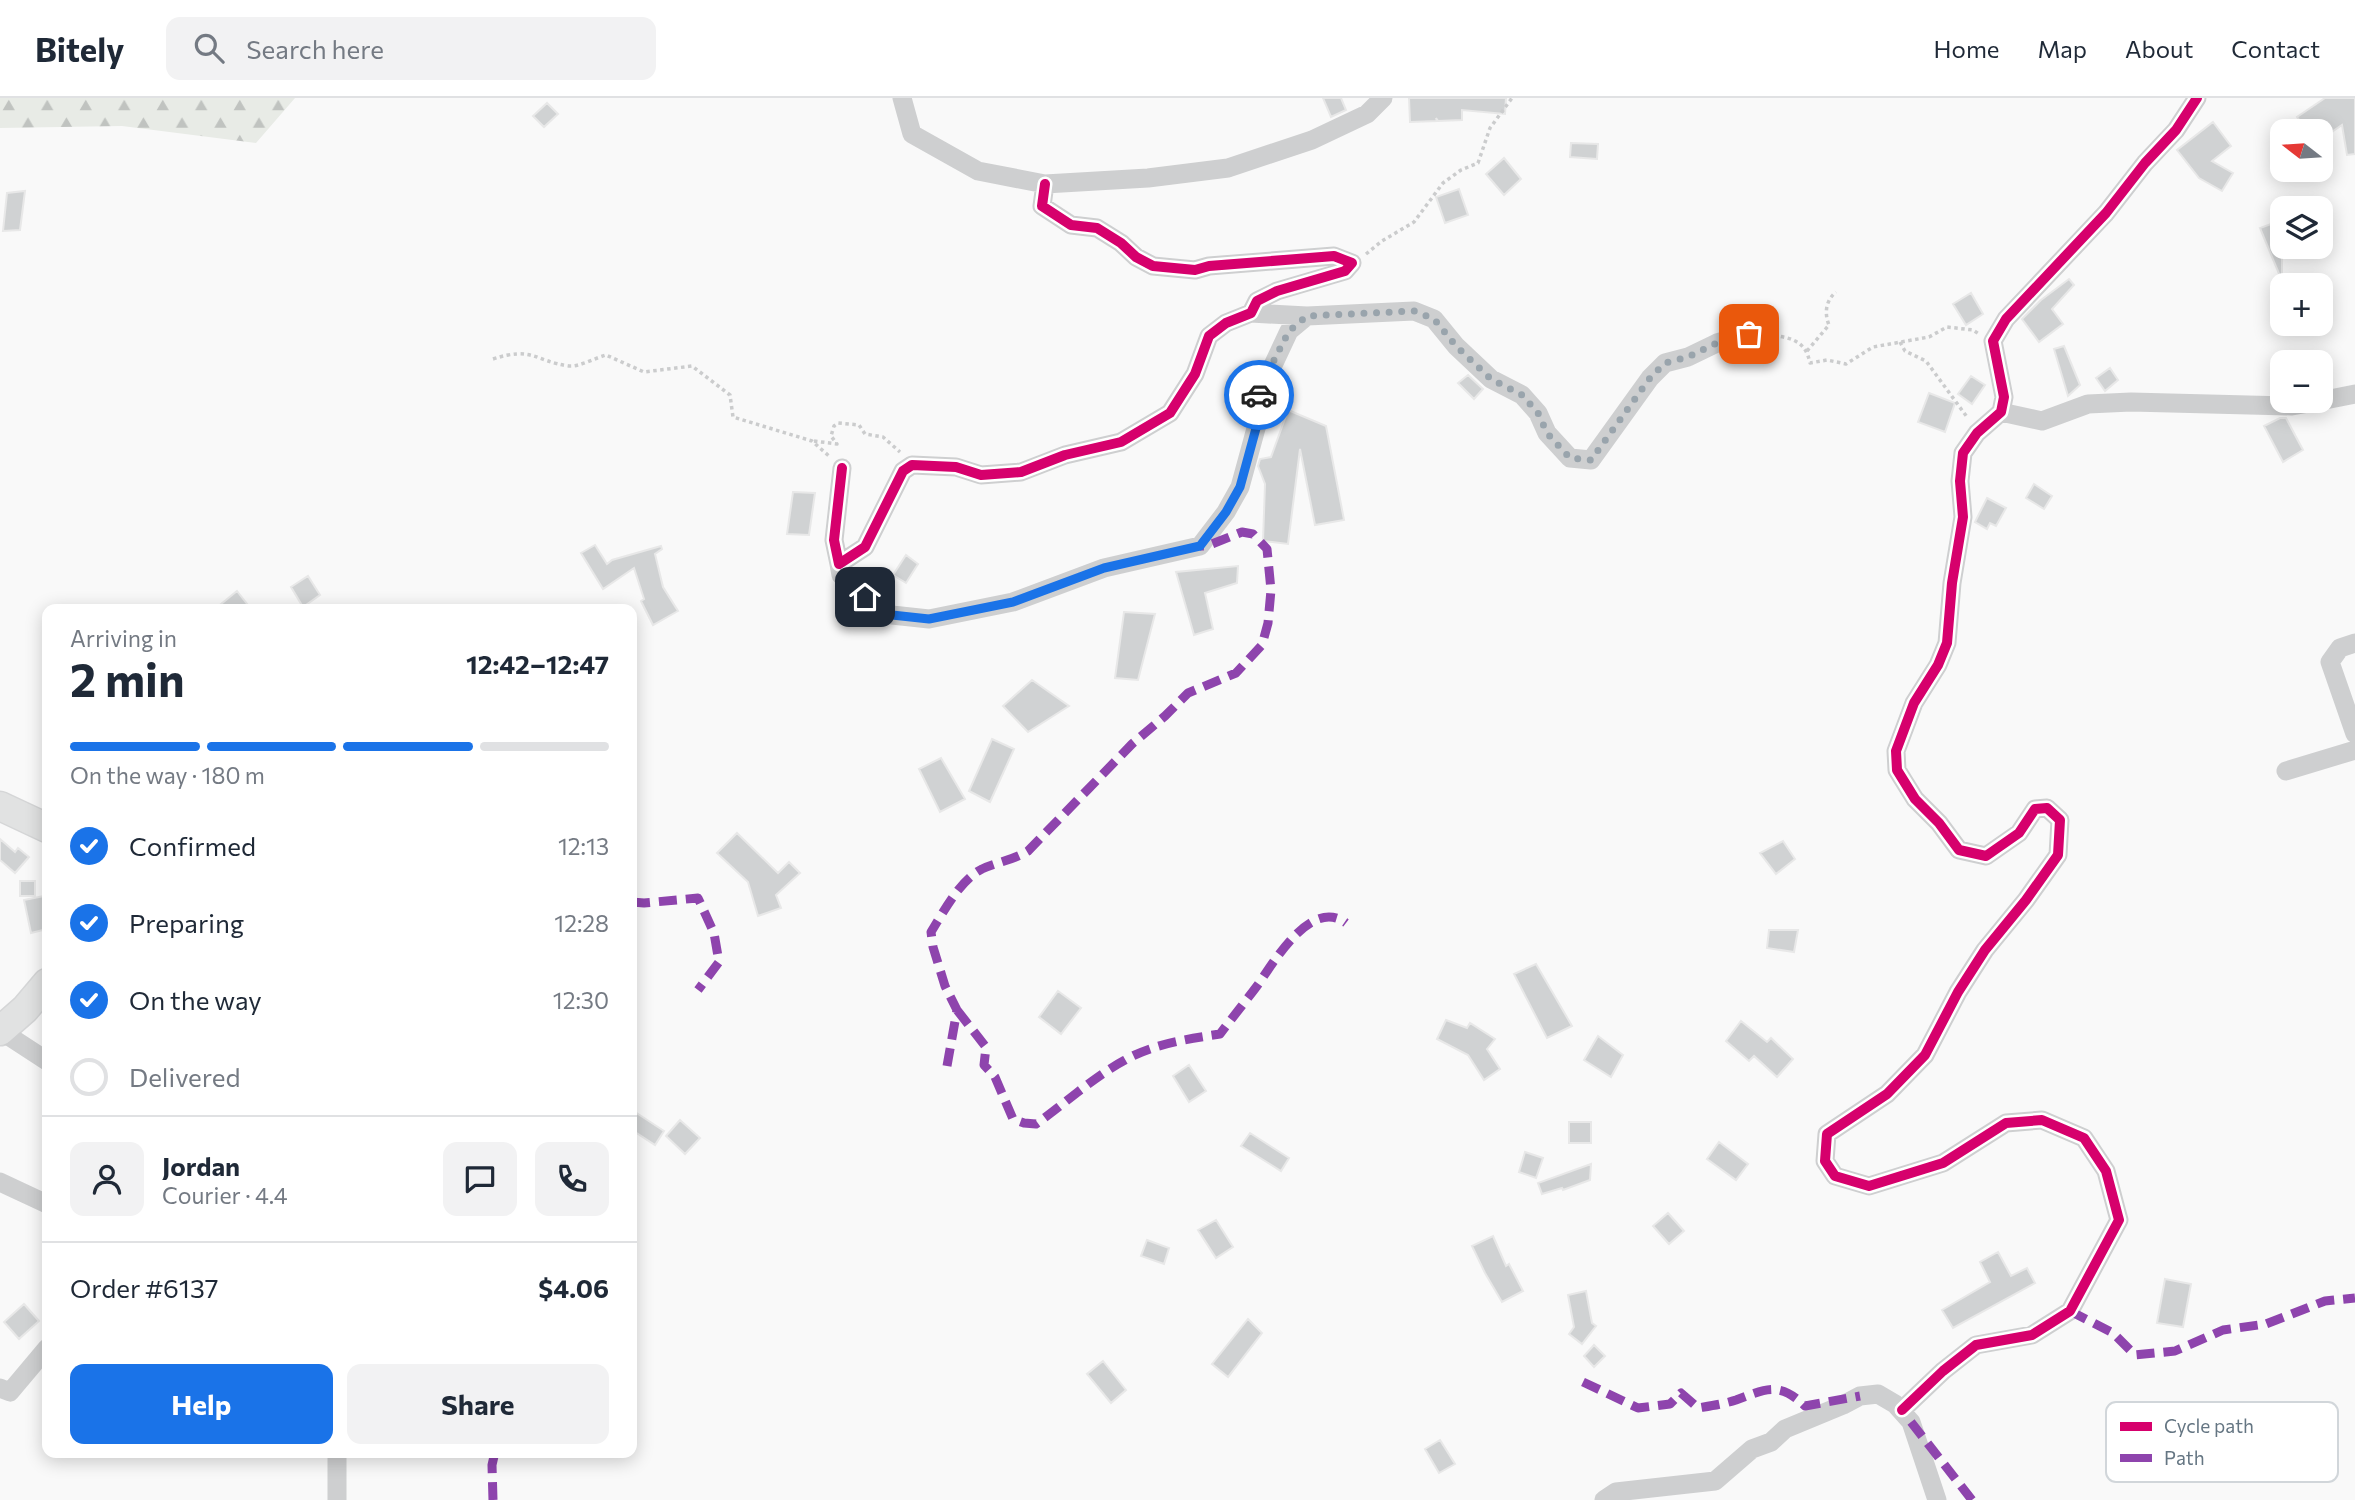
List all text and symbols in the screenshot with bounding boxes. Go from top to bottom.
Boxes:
search box [166,17,656,80]
text: Bitely [35,28,124,69]
icon: search [190,29,228,67]
text: Search here [246,33,384,64]
text: Home [1934,34,2000,63]
text: Map [2038,34,2087,63]
text: About [2125,34,2193,63]
text: Contact [2231,34,2320,63]
north arrow [2270,119,2333,182]
map controls [2270,119,2333,413]
button: layers [2270,196,2333,259]
button: + [2270,273,2333,336]
pin [1719,304,1779,364]
icon: bag [1730,315,1768,353]
button: − [2270,350,2333,413]
courier [1224,360,1294,430]
icon: car [1240,376,1278,414]
pin [835,567,895,627]
icon: home [846,578,884,616]
text: Arriving in [70,624,177,652]
text: 12:42–12:47 [466,648,609,679]
text: 2 min [70,650,185,706]
text: On the way · 180 m [70,761,265,789]
icon: check [70,827,108,865]
text: Confirmed [129,830,256,861]
text: 12:13 [558,832,609,860]
icon: check [70,904,108,942]
text: Preparing [129,907,244,938]
text: 12:28 [554,909,609,937]
icon: check [70,981,108,1019]
text: On the way [129,984,262,1015]
text: 12:30 [553,986,609,1014]
text: Delivered [129,1061,240,1092]
button: person [70,1142,144,1216]
button: chat [443,1142,517,1216]
button: phone [535,1142,609,1216]
text: Jordan [162,1150,240,1181]
text: Courier · 4.4 [162,1181,288,1209]
text: Order #6137 [70,1272,218,1303]
text: $4.06 [538,1272,609,1303]
button: Help [70,1364,333,1444]
button: Share [347,1364,609,1444]
legend [2106,1402,2338,1482]
text: Cycle path [2164,1414,2254,1437]
text: Path [2164,1446,2205,1469]

